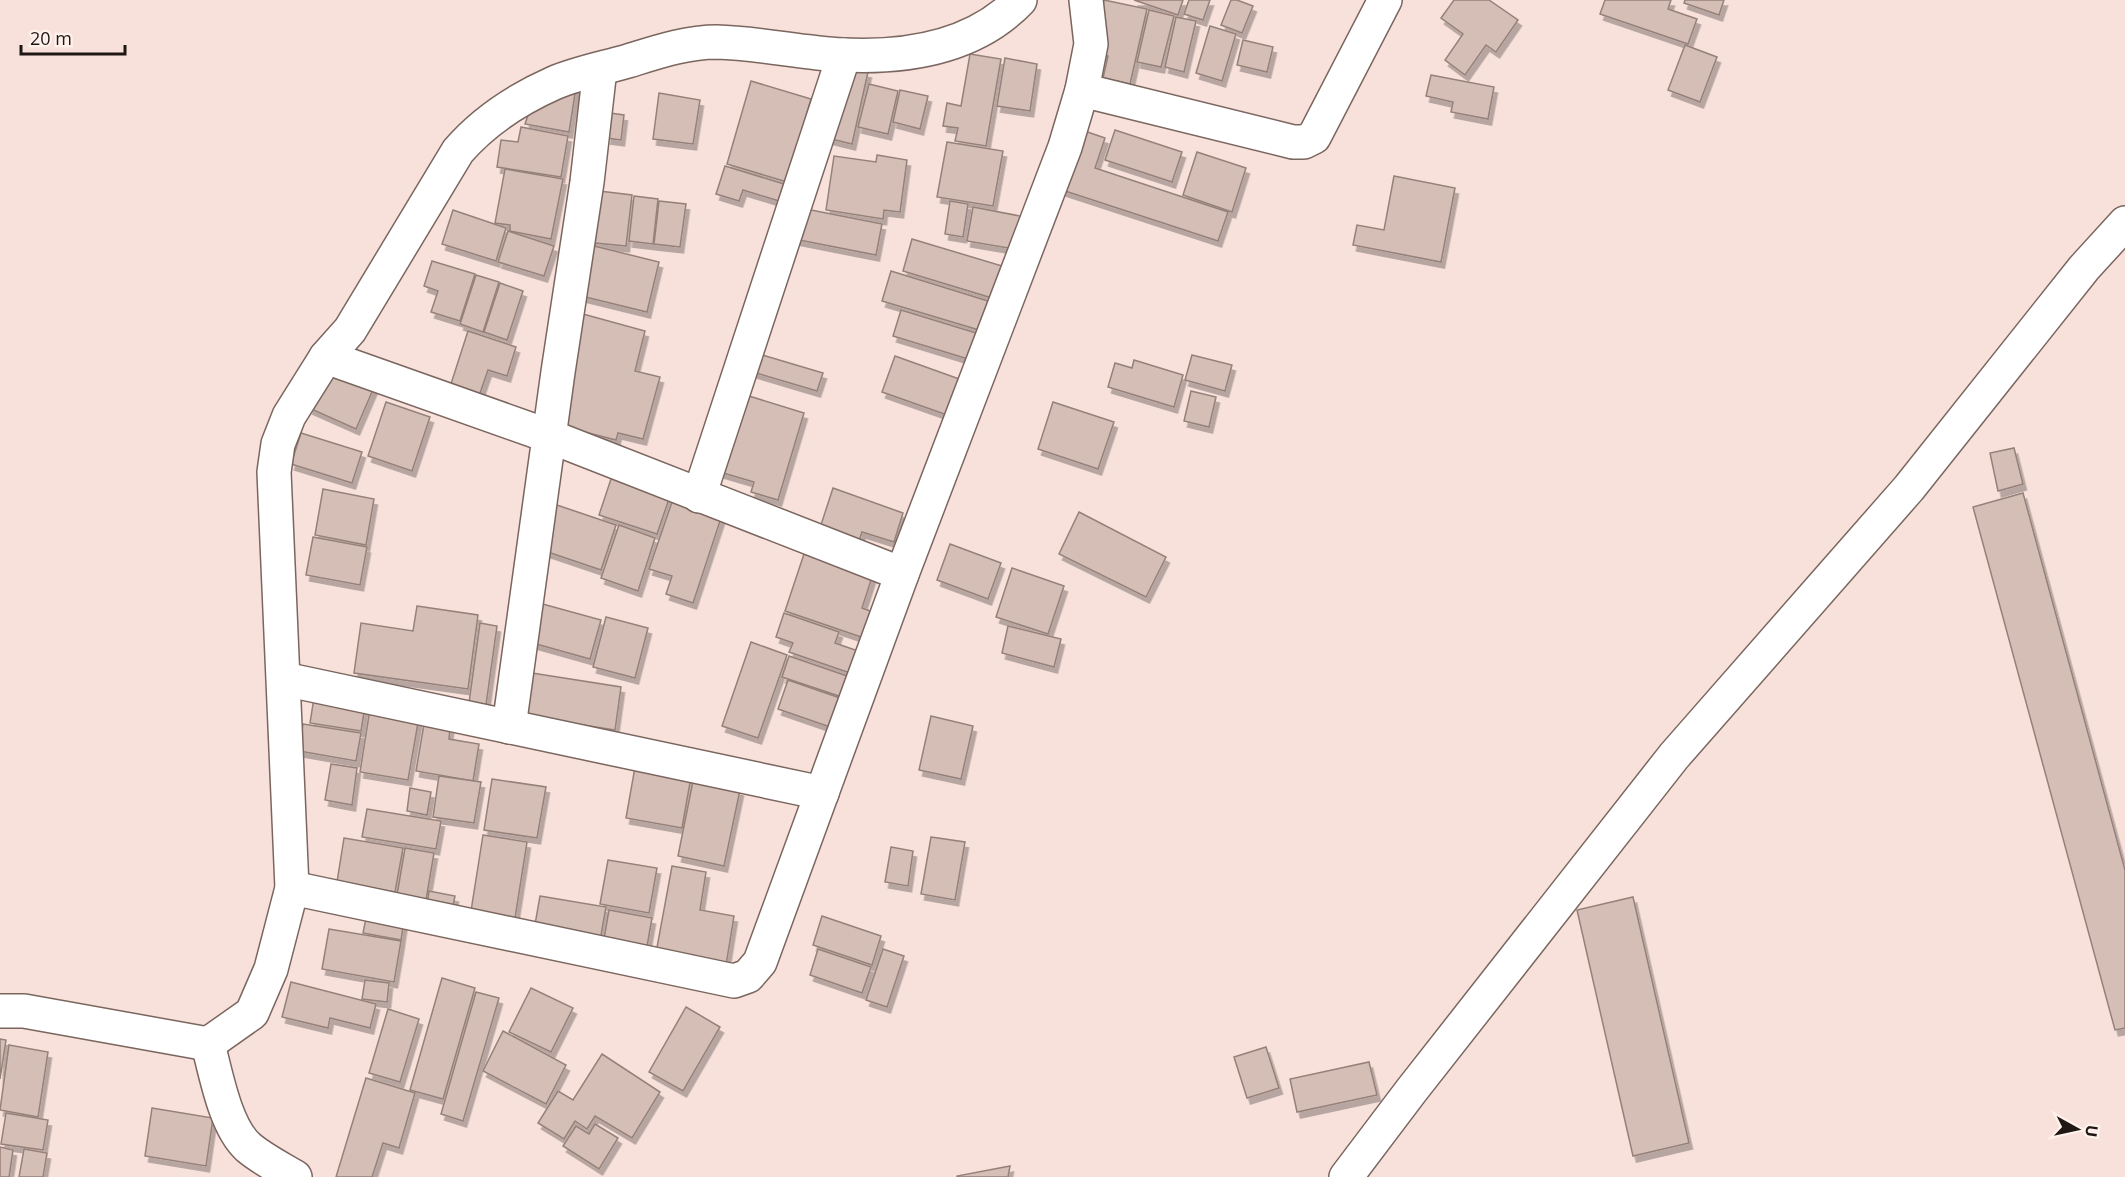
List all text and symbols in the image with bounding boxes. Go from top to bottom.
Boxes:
scale bar [21,18,124,56]
text: 20 m [30,26,72,50]
north arrow [2047,1099,2107,1159]
text: U [2080,1124,2104,1139]

